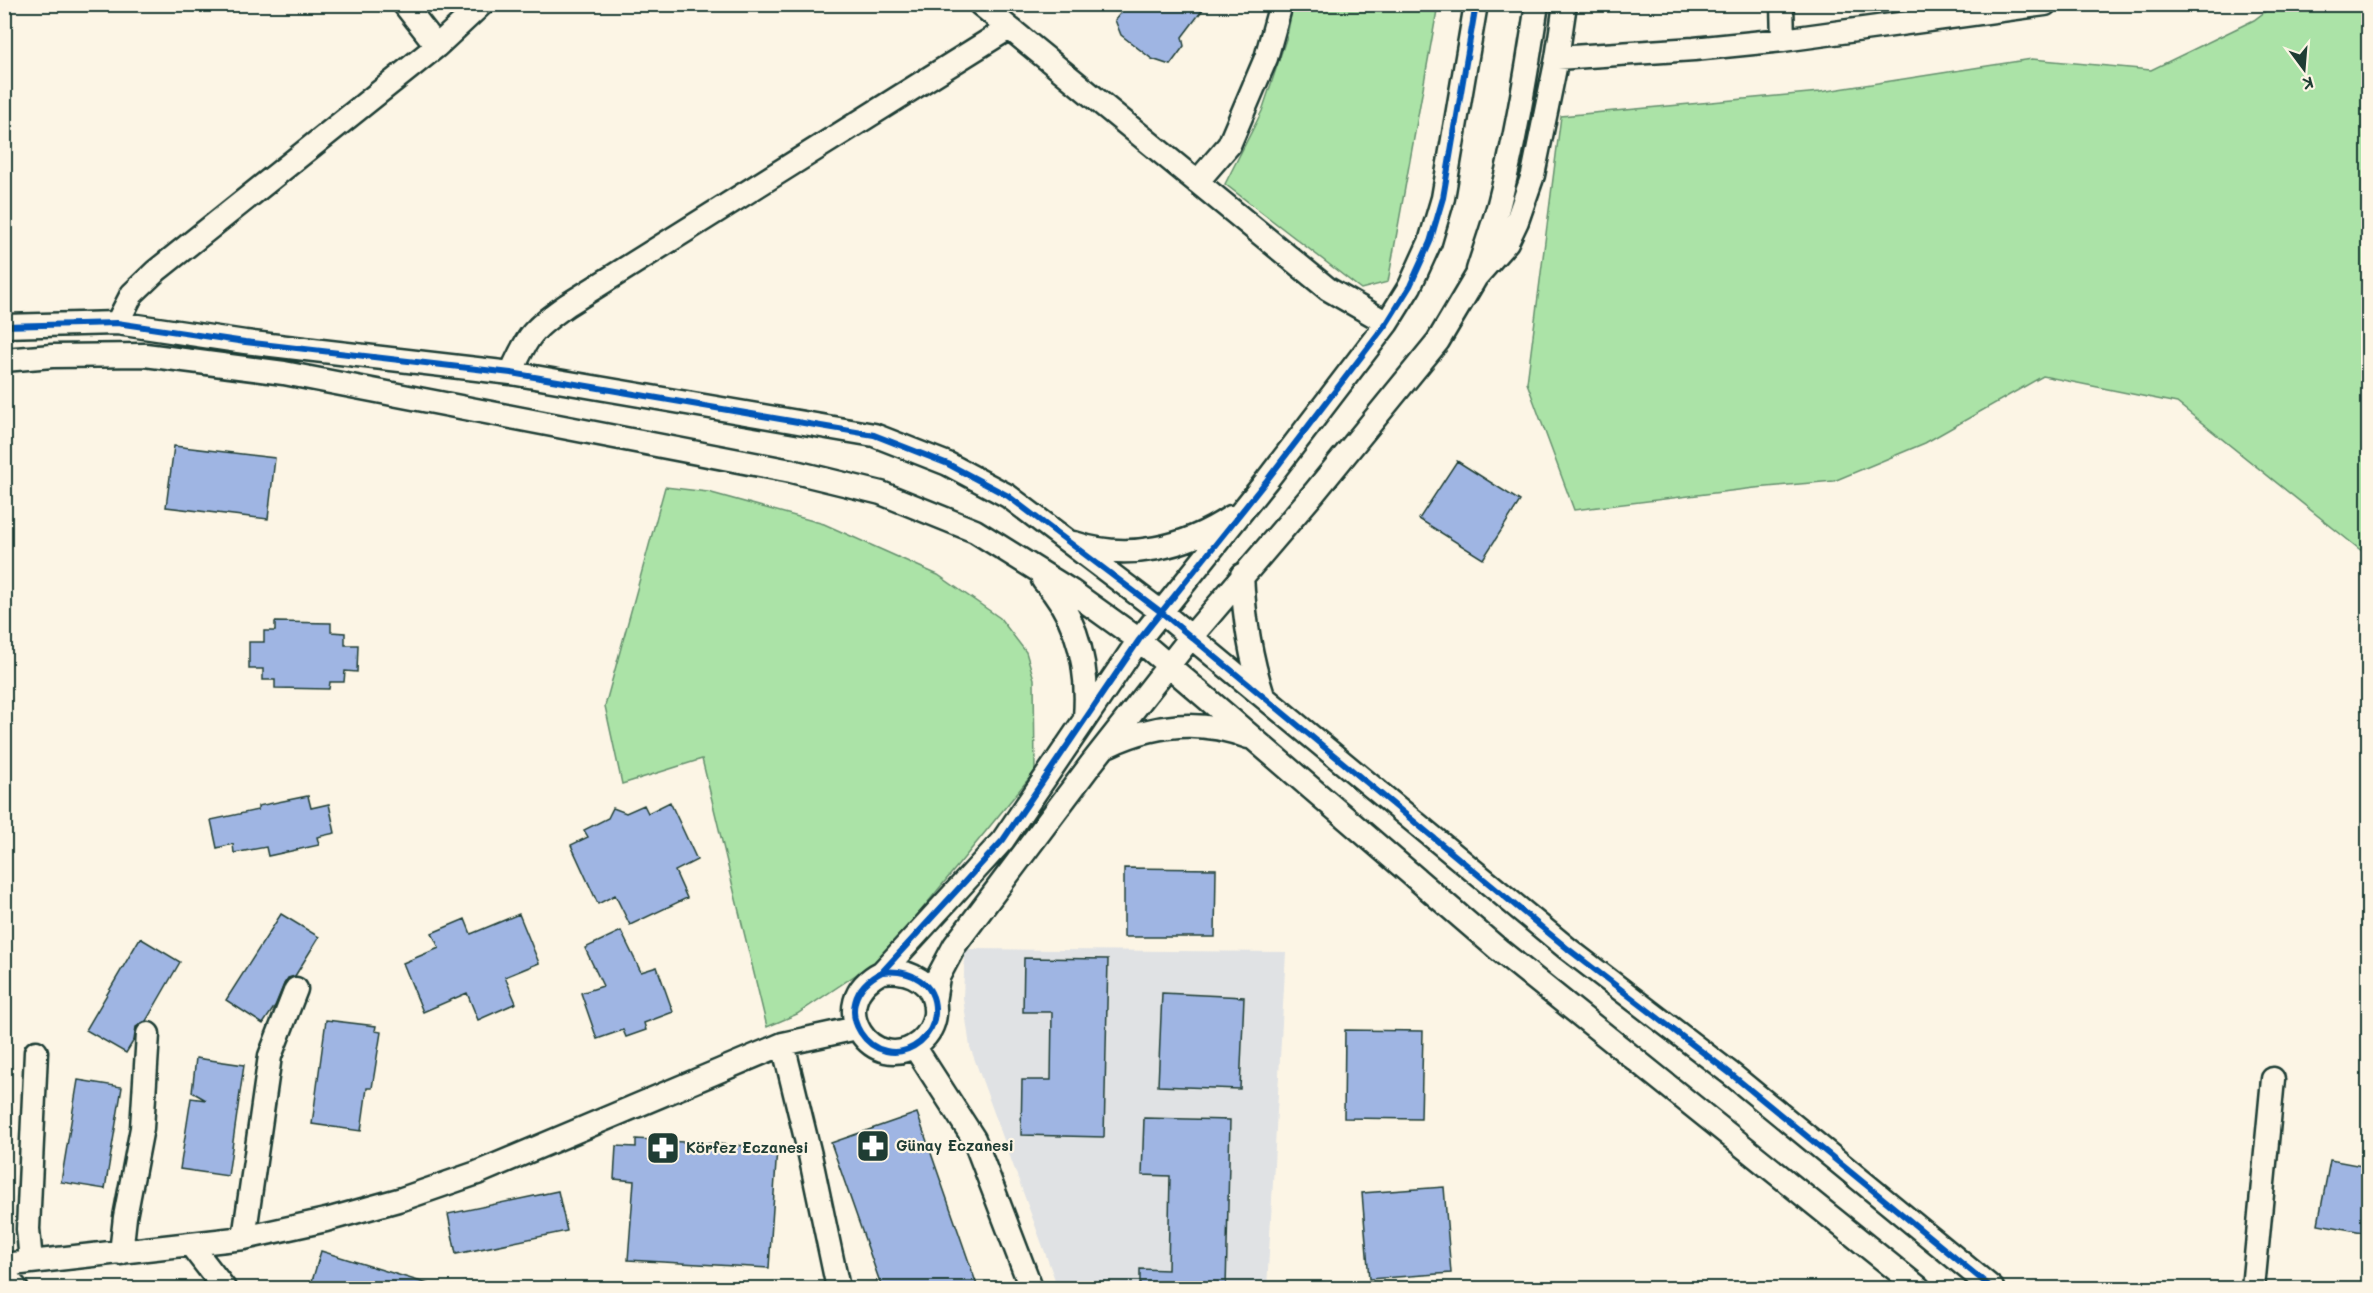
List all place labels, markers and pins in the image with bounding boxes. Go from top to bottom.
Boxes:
pharmacy icon: Günay Eczanesi [855,1128,891,1164]
pharmacy icon: Körfez Eczanesi [645,1130,681,1166]
place label: Günay Eczanesi [896,1135,1014,1155]
place label: Körfez Eczanesi [686,1137,808,1157]

